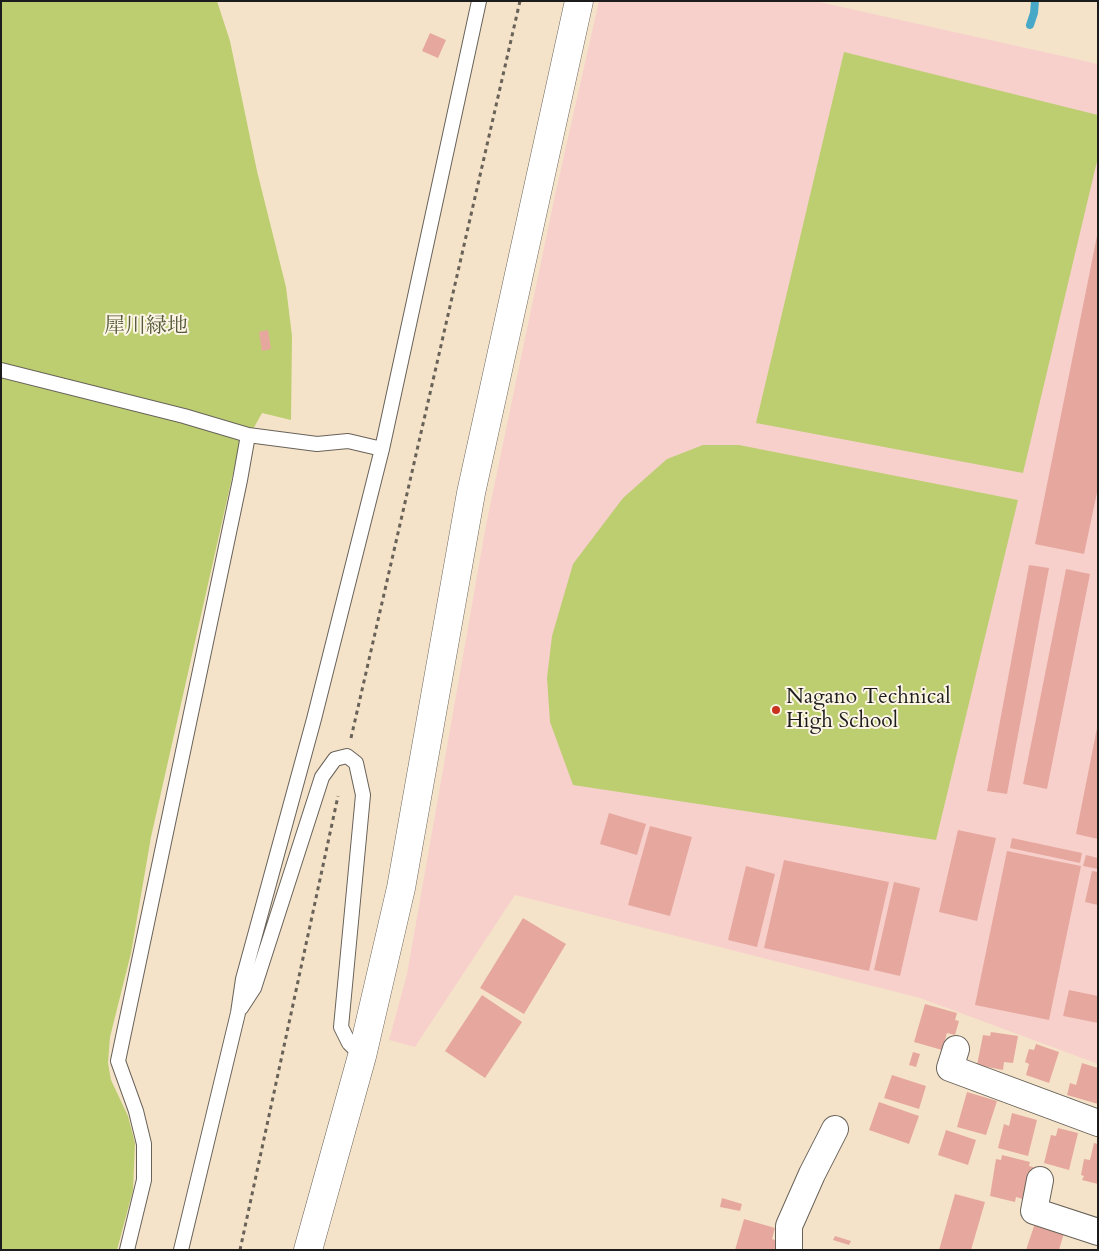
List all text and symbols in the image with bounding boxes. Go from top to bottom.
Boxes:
park label: 犀川緑地 [104,314,188,340]
place label: Nagano Technical High School [786,685,951,735]
marker: Nagano Technical High School [770,704,782,716]

